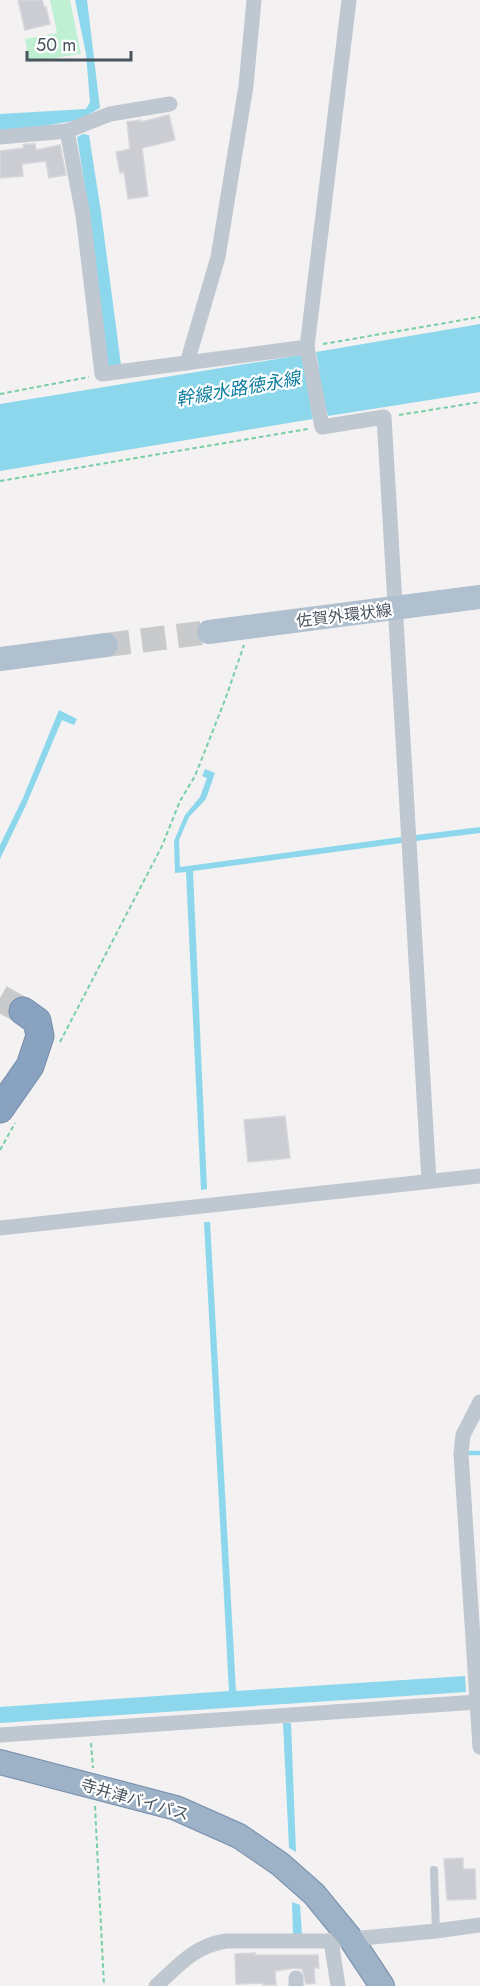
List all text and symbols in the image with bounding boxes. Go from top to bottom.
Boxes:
scale bar [27,24,130,62]
text: 50 m [36,32,76,58]
water label: 幹線水路徳永線 [174,365,304,413]
street label: 佐賀外環状線 [295,598,393,633]
street label: 寺井津バイパス [78,1773,192,1826]

